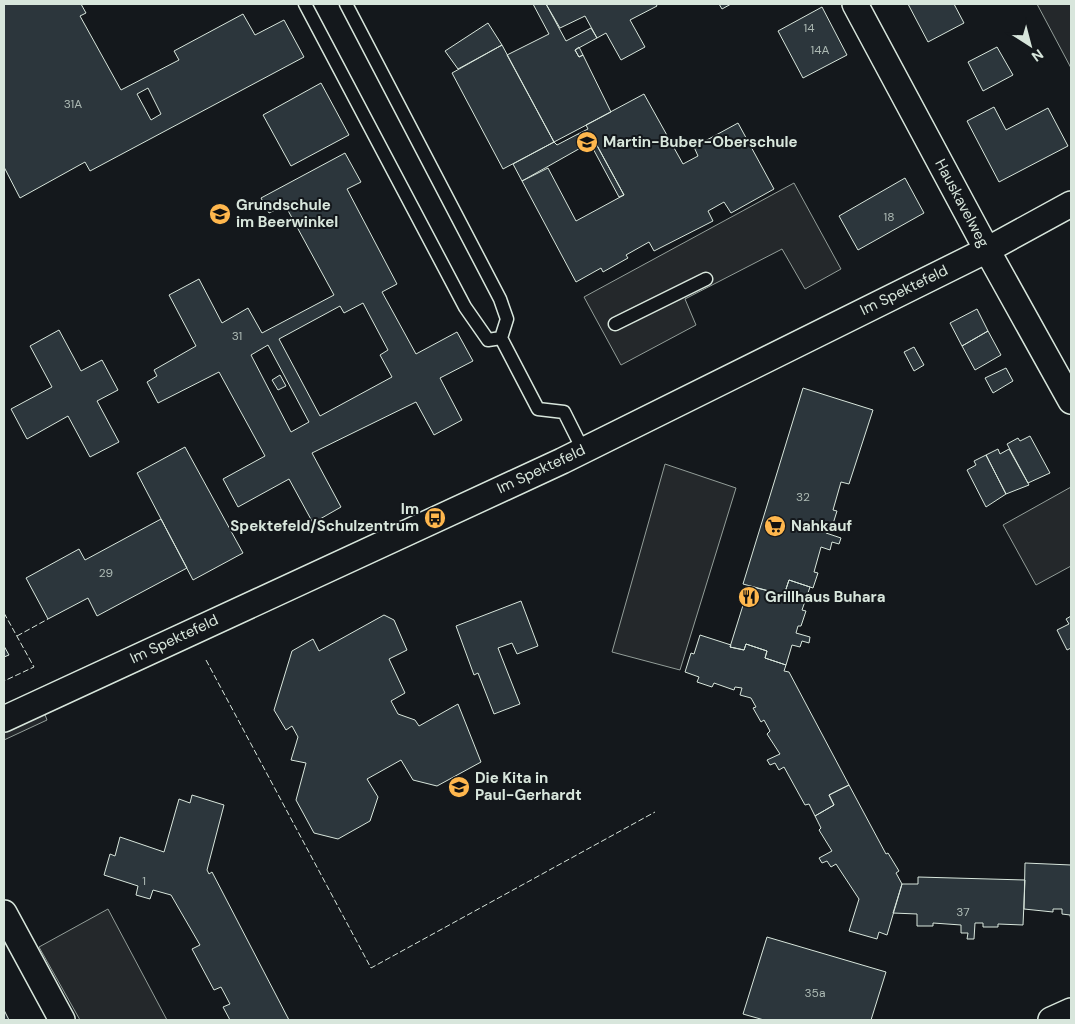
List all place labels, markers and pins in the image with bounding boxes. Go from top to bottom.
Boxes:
school or university icon: Martin-Buber-Oberschule [575,130,599,154]
place label: Martin-Buber-Oberschule [603,132,798,152]
place label: Grundschule im Beerwinkel [236,195,338,232]
school or university icon: Grundschule im Beerwinkel [208,202,232,226]
place label: Im Spektefeld/Schulzentrum [230,499,419,536]
bus stop icon: Im Spektefeld/Schulzentrum [423,506,447,530]
supermarket icon: Nahkauf [763,514,787,538]
place label: Nahkauf [791,516,852,536]
restaurant icon: Grillhaus Buhara [737,585,761,609]
place label: Grillhaus Buhara [765,587,886,607]
place label: Die Kita in Paul-Gerhardt [475,768,582,805]
school or university icon: Die Kita in Paul-Gerhardt [447,775,471,799]

